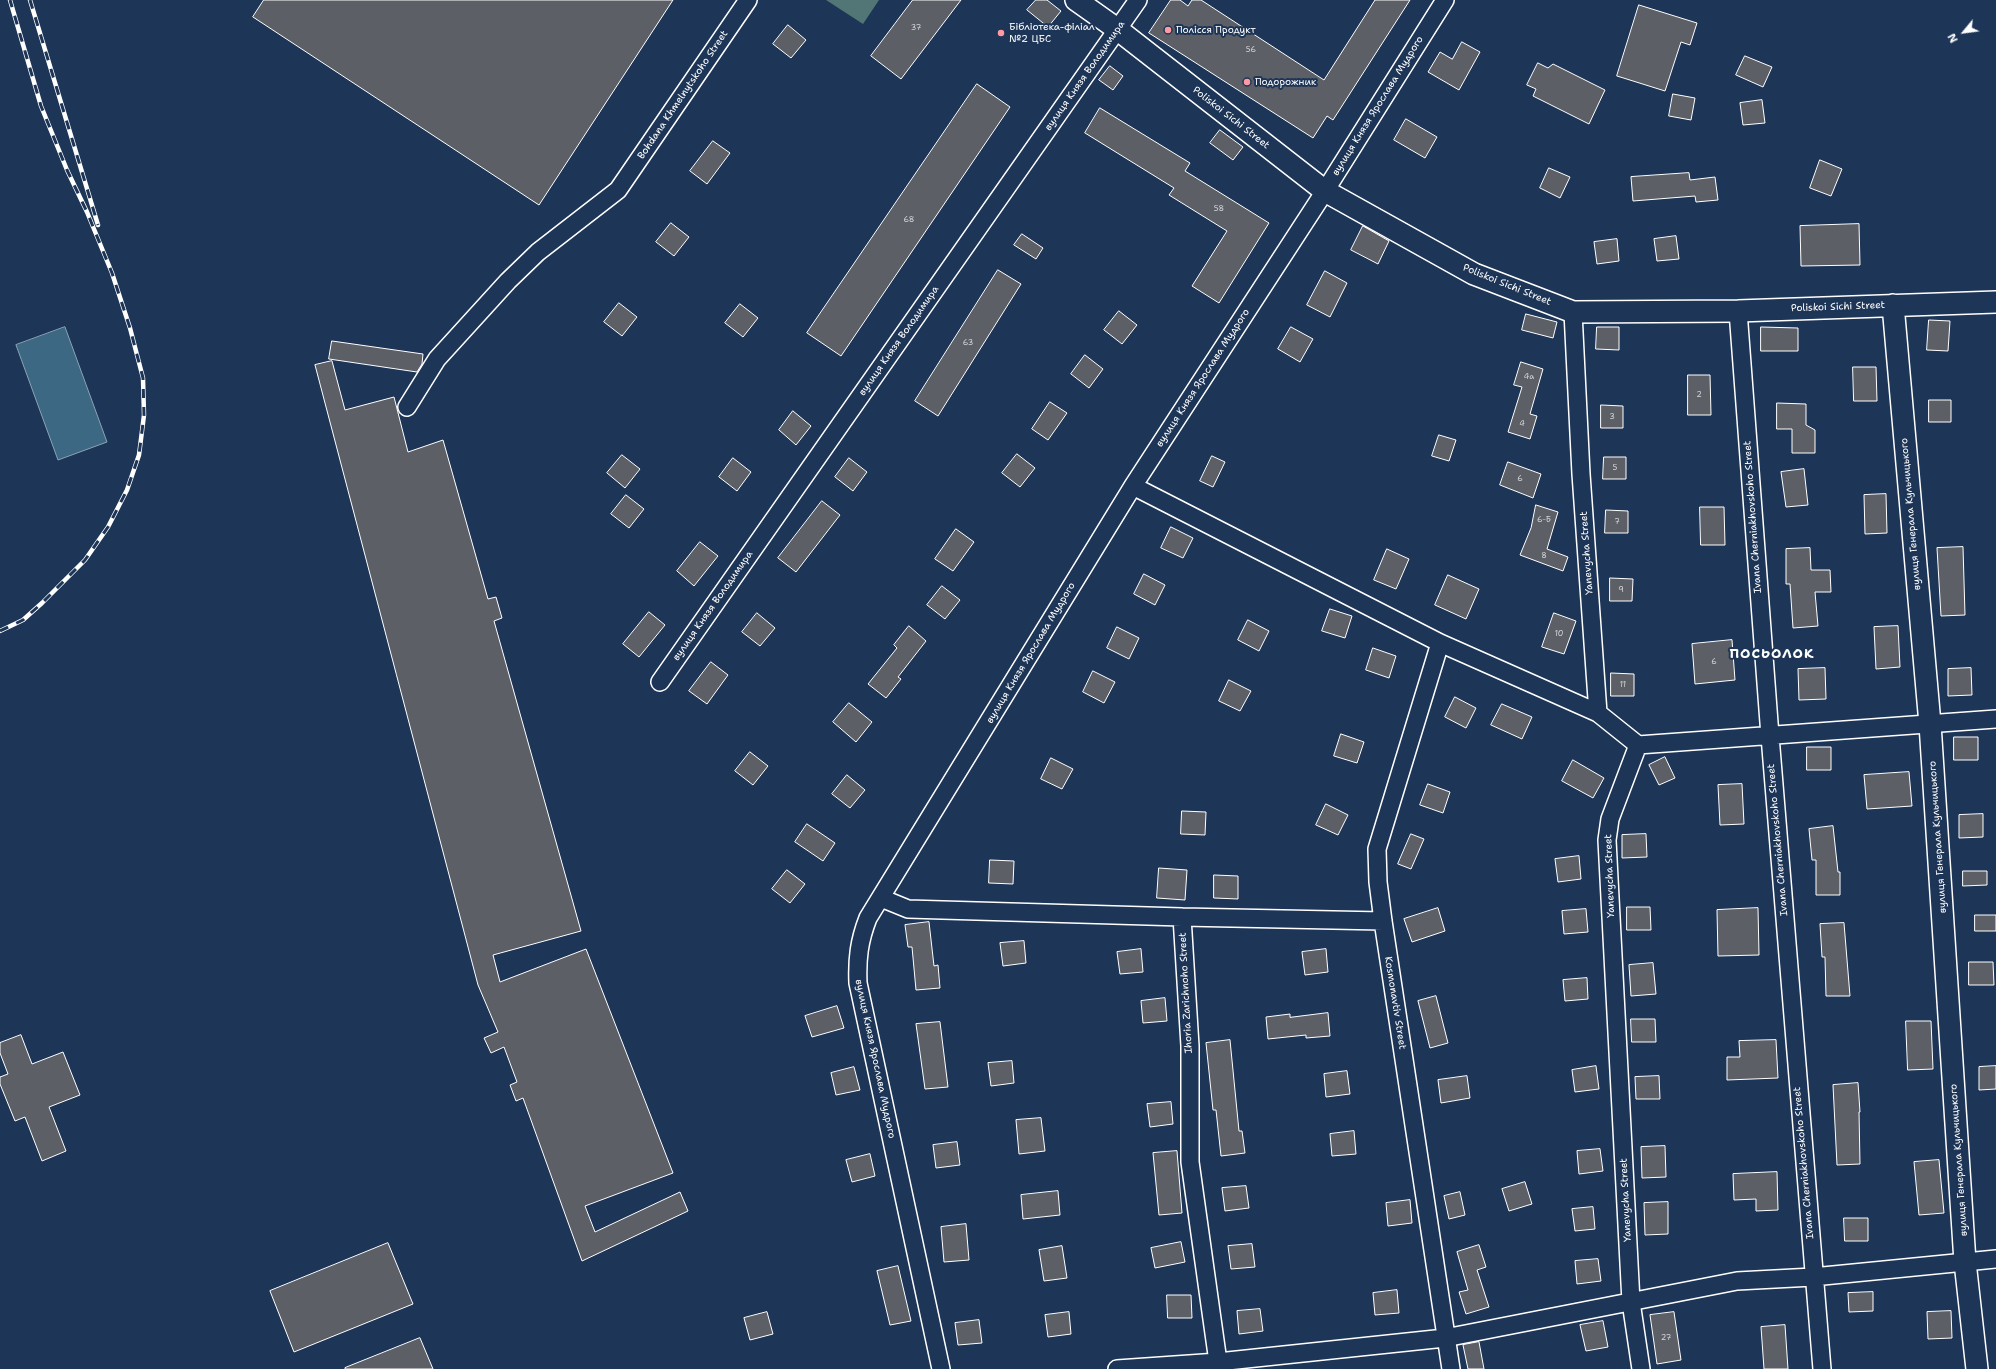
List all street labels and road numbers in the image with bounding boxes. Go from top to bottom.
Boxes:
street label: вулиця Князя Володимира [1042,19,1128,133]
street label: Bohdana Khmelnytskoho Street [635,28,731,162]
street label: вулиця Князя Ярослава Мудрого [1330,34,1426,178]
street label: Poliskoi Sichi Street [1190,84,1272,152]
street label: Poliskoi Sichi Street [1461,262,1553,308]
street label: вулиця Князя Володимира [856,284,942,398]
street label: Poliskoi Sichi Street [1791,299,1885,315]
street label: вулиця Князя Ярослава Мудрого [1154,307,1252,449]
street label: вулиця Генерала Кульчицького [1898,437,1924,591]
street label: Ivana Cherniakhovskoho Street [1742,440,1764,594]
street label: Yanevycha Street [1578,511,1596,595]
street label: вулиця Князя Володимира [670,549,756,663]
street label: вулиця Князя Ярослава Мудрого [984,580,1078,726]
street label: вулиця Генерала Кульчицького [1927,760,1949,914]
street label: Ivana Cherniakhovskoho Street [1765,763,1791,917]
street label: Yanevycha Street [1603,834,1617,918]
street label: Ihoria Zarichnoho Street [1177,932,1195,1054]
street label: Kosmonavtiv Street [1382,956,1408,1050]
street label: вулиця Князя Ярослава Мудрого [852,978,898,1140]
street label: вулиця Генерала Кульчицького [1948,1083,1970,1237]
street label: Ivana Cherniakhovskoho Street [1791,1086,1817,1240]
street label: Yanevycha Street [1618,1158,1634,1242]

